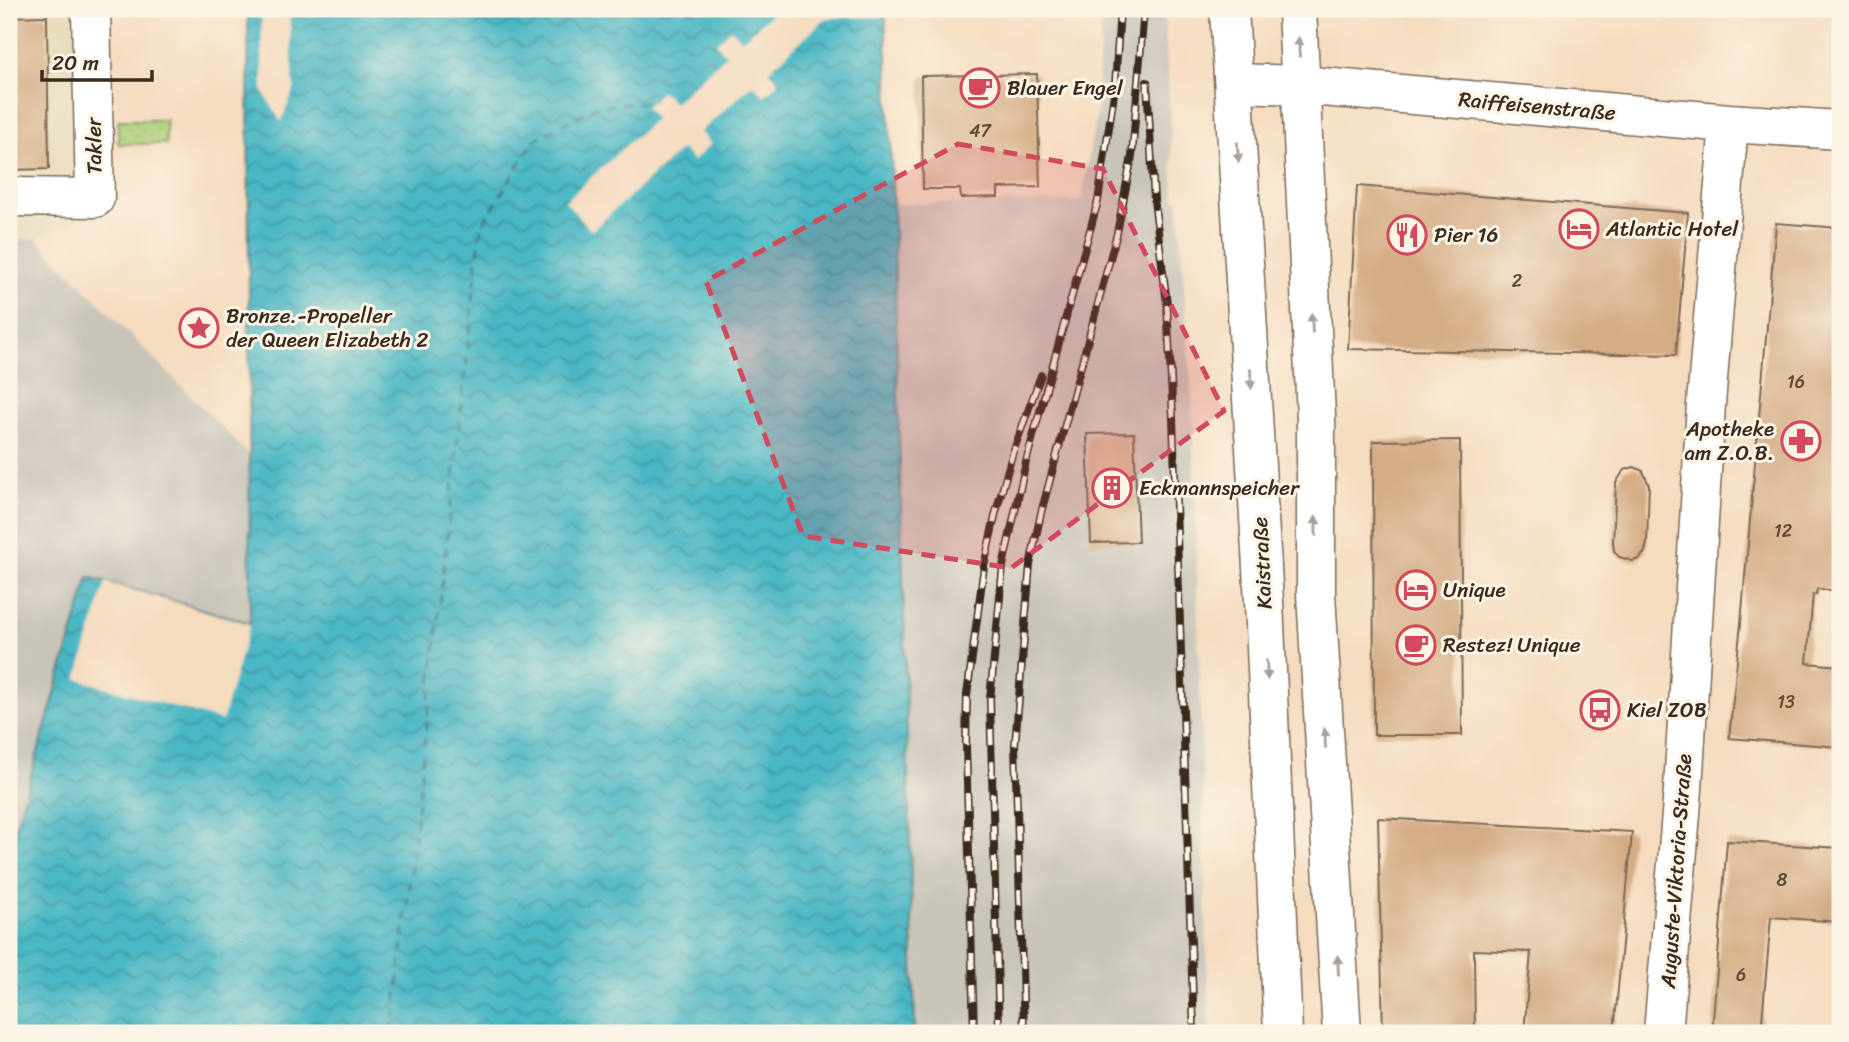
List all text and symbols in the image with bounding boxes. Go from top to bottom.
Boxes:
one-way arrow [1293,36,1304,58]
scale bar [42,38,152,82]
text: 20 m [52,44,99,82]
cafe icon: Blauer Engel [959,67,1001,109]
place label: Blauer Engel [1007,69,1124,107]
street label: Raiffeisenstraße [1457,80,1617,132]
house number: 47 [969,115,992,147]
street label: Takler [74,116,113,175]
one-way arrow [1233,141,1244,163]
hotel icon: Atlantic Hotel [1558,208,1600,250]
place label: Atlantic Hotel [1605,210,1739,248]
restaurant icon: Pier 16 [1386,214,1428,256]
place label: Pier 16 [1434,216,1498,254]
house number: 2 [1512,265,1522,297]
place label: Bronze.-Propeller der Queen Elizabeth 2 [226,297,428,359]
place icon: Bronze.-Propeller der Queen Elizabeth 2 [178,307,220,349]
one-way arrow [1306,312,1317,334]
house number: 16 [1787,366,1805,398]
one-way arrow [1246,368,1257,390]
place label: Apotheke am Z.O.B. [1685,410,1774,472]
pharmacy icon: Apotheke am Z.O.B. [1780,420,1822,462]
building icon: Eckmannspeicher [1091,467,1133,509]
place label: Eckmannspeicher [1139,469,1300,507]
one-way arrow [1310,514,1322,536]
house number: 12 [1774,515,1792,547]
street label: Kaistraße [1241,516,1283,610]
hotel icon: Unique [1395,569,1437,611]
place label: Unique [1443,571,1506,609]
cafe icon: Restez! Unique [1395,624,1437,666]
place label: Restez! Unique [1443,626,1581,664]
one-way arrow [1261,660,1272,682]
house number: 13 [1777,686,1795,718]
bus stop icon: Kiel ZOB [1579,689,1621,731]
place label: Kiel ZOB [1627,691,1707,729]
one-way arrow [1319,727,1330,749]
street label: Auguste-Viktoria-Straße [1649,752,1703,991]
house number: 8 [1777,864,1788,896]
one-way arrow [1332,954,1343,976]
house number: 6 [1736,959,1746,991]

